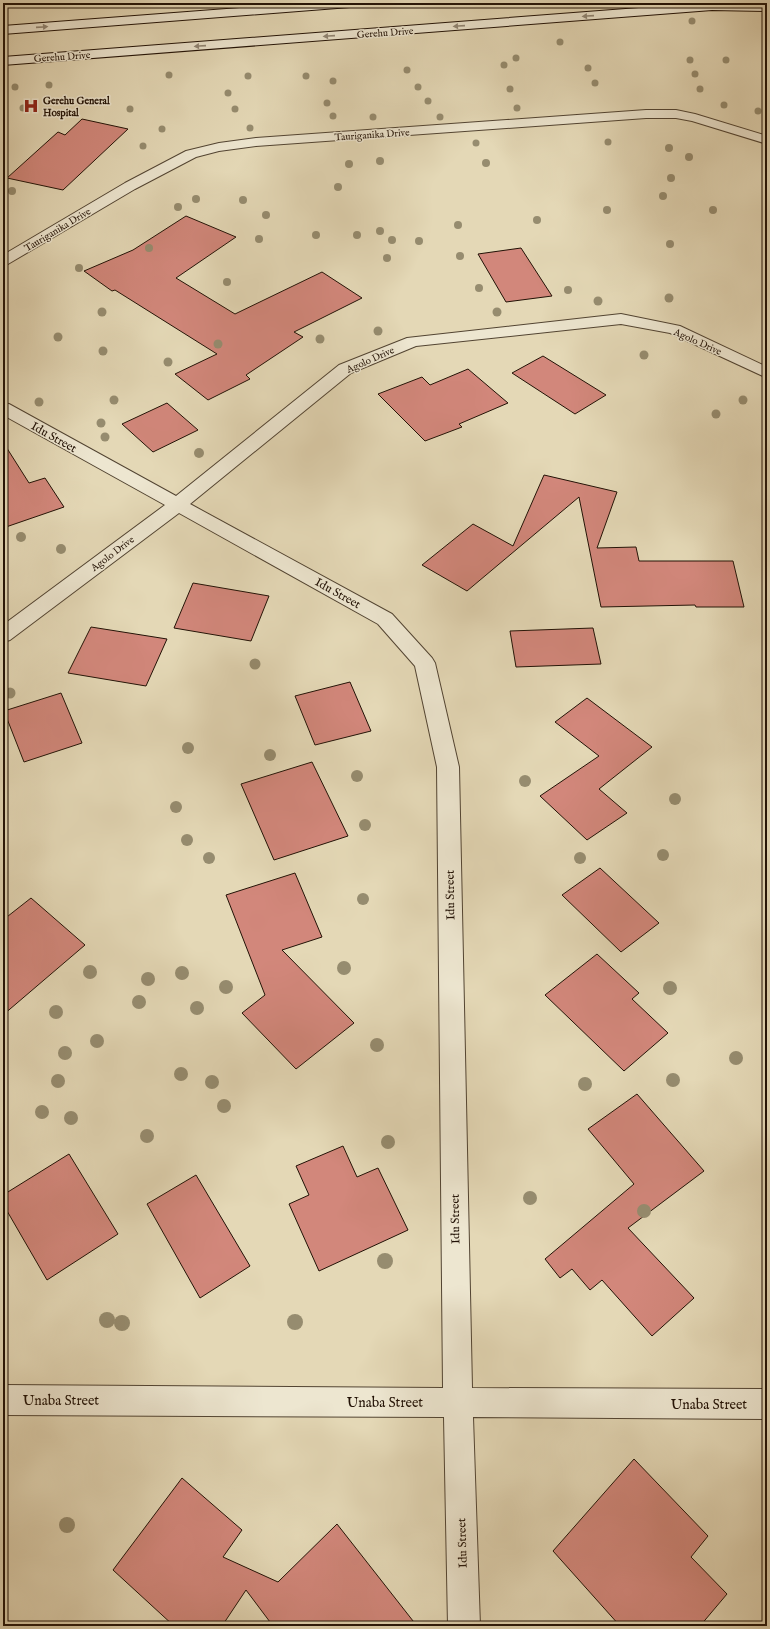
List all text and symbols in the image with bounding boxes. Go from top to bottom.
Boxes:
one-way arrow [582,13,594,19]
one-way arrow [36,23,48,30]
one-way arrow [453,23,465,29]
street label: Gerehu Drive [356,25,414,42]
one-way arrow [323,32,335,39]
one-way arrow [193,42,206,49]
street label: Gerehu Drive [33,49,91,66]
place label: Gerehu General Hospital [43,95,110,120]
hospital icon: Gerehu General Hospital [22,97,40,115]
street label: Tauriganika Drive [334,126,411,145]
street label: Tauriganika Drive [22,205,94,255]
street label: Agolo Drive [671,326,724,359]
street label: Agolo Drive [344,344,397,377]
street label: Idu Street [28,419,79,456]
street label: Agolo Drive [88,533,138,575]
street label: Idu Street [312,575,363,612]
street label: Idu Street [443,870,458,920]
street label: Idu Street [448,1194,463,1244]
street label: Unaba Street [23,1392,99,1410]
street label: Unaba Street [347,1394,423,1412]
street label: Unaba Street [671,1396,747,1414]
street label: Idu Street [454,1518,471,1568]

